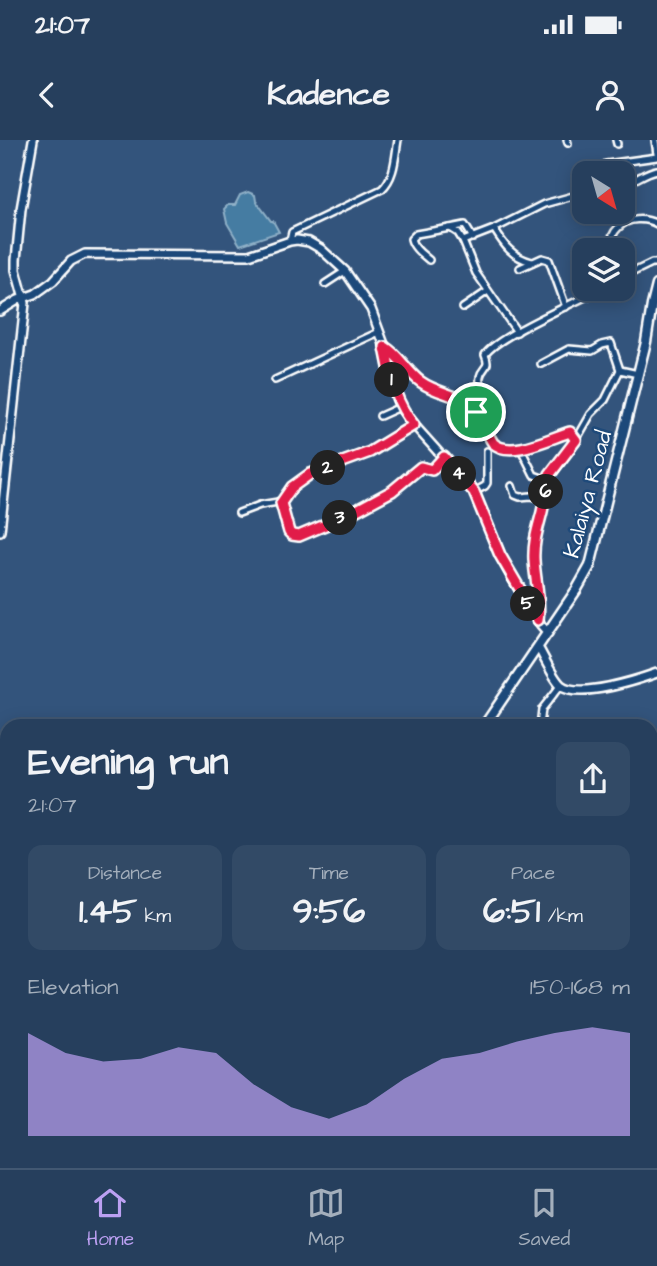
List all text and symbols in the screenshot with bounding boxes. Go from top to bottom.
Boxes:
text: 21:07 [35,7,90,43]
text: Kadence [267,72,390,117]
icon: back [28,76,66,114]
icon: person [591,76,629,114]
north arrow [572,161,635,224]
map controls [572,161,635,301]
button: layers [572,238,635,301]
pin: 1 [374,362,410,398]
text: 1 [390,366,393,393]
pin [446,382,506,442]
icon: arrive [457,393,495,431]
street label: Kalaiya Road [556,427,621,562]
pin: 2 [310,450,346,486]
text: 2 [322,454,333,481]
pin: 4 [442,456,476,492]
text: 4 [452,460,465,487]
pin: 6 [528,474,564,510]
text: 6 [540,478,551,505]
pin: 3 [322,500,358,536]
text: 3 [335,504,344,531]
pin: 5 [510,587,546,622]
text: 5 [521,590,534,617]
text: Evening run [28,737,229,789]
button: share [556,742,630,816]
text: 21:07 [28,789,77,821]
text: Distance [88,860,162,887]
text: Time [309,860,349,887]
text: Pace [511,860,555,887]
text: 1.45 [79,887,137,936]
text: 9:56 [293,887,365,936]
text: 6:51 [483,887,540,936]
text: km [137,903,171,930]
text: /km [540,903,583,930]
text: Elevation [28,971,119,1003]
text: 150–168 m [530,971,630,1003]
tab: Home [87,1184,134,1253]
tab: Map [307,1184,345,1253]
tab: Saved [519,1184,570,1253]

